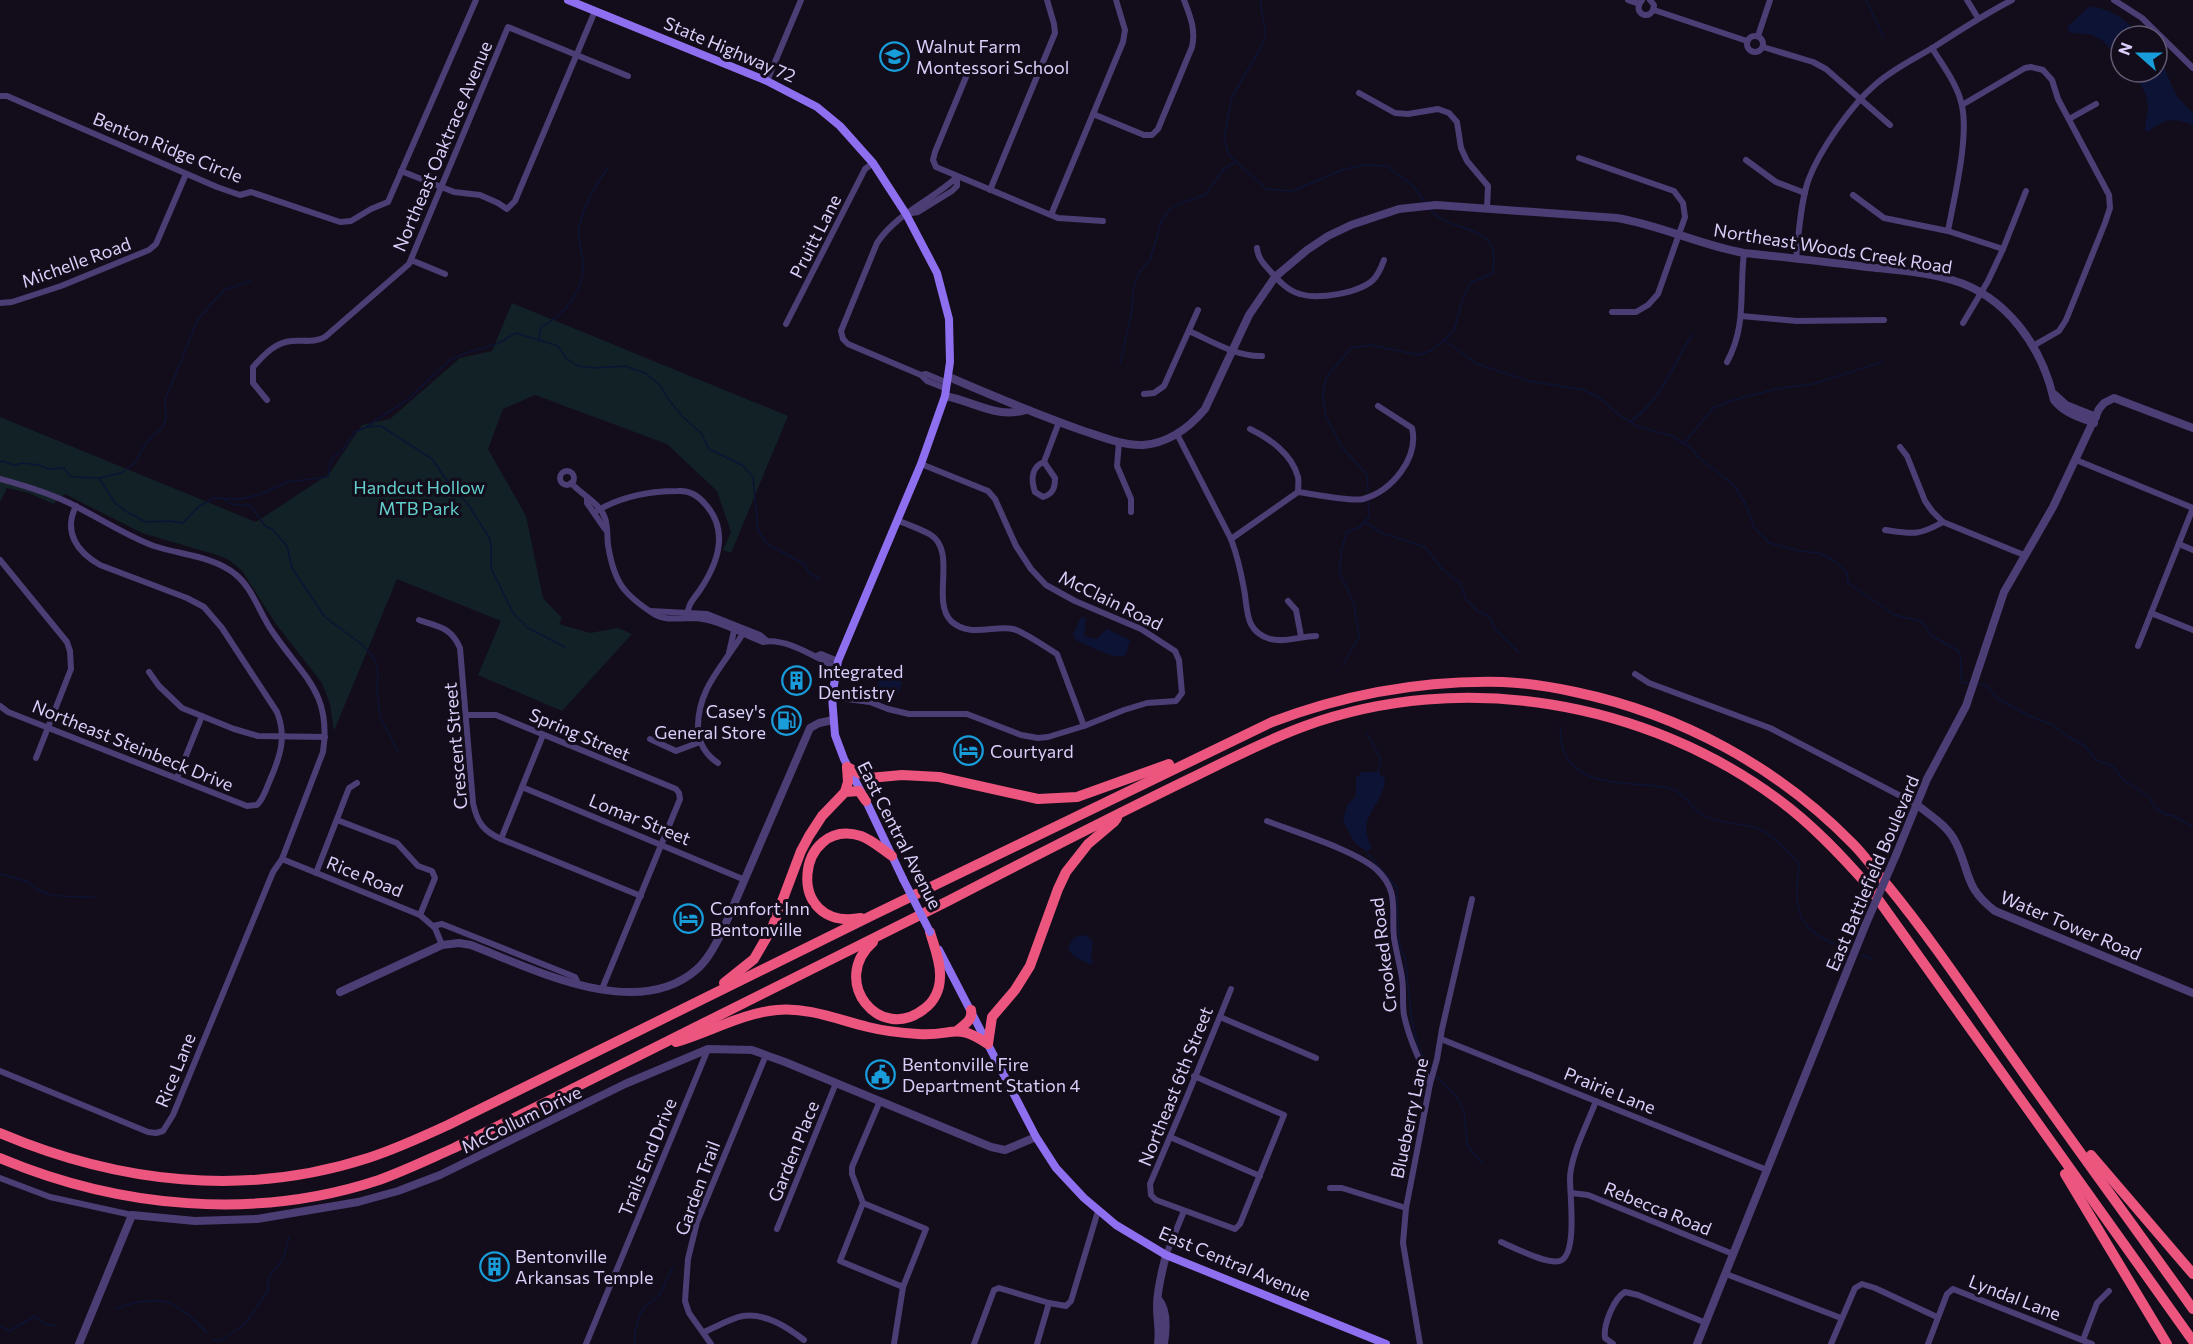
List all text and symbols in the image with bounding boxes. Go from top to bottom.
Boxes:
street label: State Highway 72 [661,11,799,87]
north arrow [2109,24,2169,84]
place label: Walnut Farm Montessori School [916,35,1069,78]
street label: Northeast Oaktrace Avenue [388,37,496,255]
text: N [2114,39,2136,57]
school or university icon: Walnut Farm Montessori School [879,40,911,72]
street label: Benton Ridge Circle [90,107,246,187]
street label: Pruitt Lane [785,191,845,281]
street label: Northeast Woods Creek Road [1712,218,1954,278]
street label: Michelle Road [18,232,134,292]
park label: Handcut Hollow MTB Park [353,476,485,519]
street label: McClain Road [1055,565,1167,635]
place label: Integrated Dentistry [818,660,903,703]
building icon: Integrated Dentistry [781,665,813,697]
street label: Crescent Street [438,682,472,810]
street label: Northeast Steinbeck Drive [29,695,237,795]
place label: Casey's General Store [654,700,766,743]
street label: Spring Street [526,703,634,765]
fuel station icon: Casey's General Store [771,705,803,737]
hotel icon: Courtyard [953,735,985,767]
place label: Courtyard [990,740,1074,762]
street label: East Central Avenue [853,757,947,913]
street label: East Battlefield Boulevard [1821,772,1923,974]
street label: Lomar Street [586,789,694,849]
street label: Rice Road [324,851,406,901]
street label: Water Tower Road [1997,885,2145,965]
street label: Crooked Road [1365,896,1401,1014]
place label: Comfort Inn Bentonville [710,897,810,940]
hotel icon: Comfort Inn Bentonville [673,902,705,934]
street label: Northeast 6th Street [1133,1003,1217,1169]
street label: Rice Lane [150,1030,200,1110]
place label: Bentonville Fire Department Station 4 [902,1053,1080,1096]
street label: Blueberry Lane [1385,1056,1433,1180]
public building icon: Bentonville Fire Department Station 4 [865,1058,897,1090]
street label: Prairie Lane [1561,1062,1659,1118]
street label: McCollum Drive [457,1080,585,1158]
street label: Trails End Drive [613,1095,681,1219]
street label: Garden Place [763,1097,823,1205]
street label: Garden Trail [670,1138,724,1238]
street label: Rebecca Road [1601,1176,1715,1240]
street label: East Central Avenue [1156,1221,1314,1305]
place label: Bentonville Arkansas Temple [515,1245,653,1288]
building icon: Bentonville Arkansas Temple [478,1250,510,1282]
street label: Lyndal Lane [1966,1269,2064,1325]

